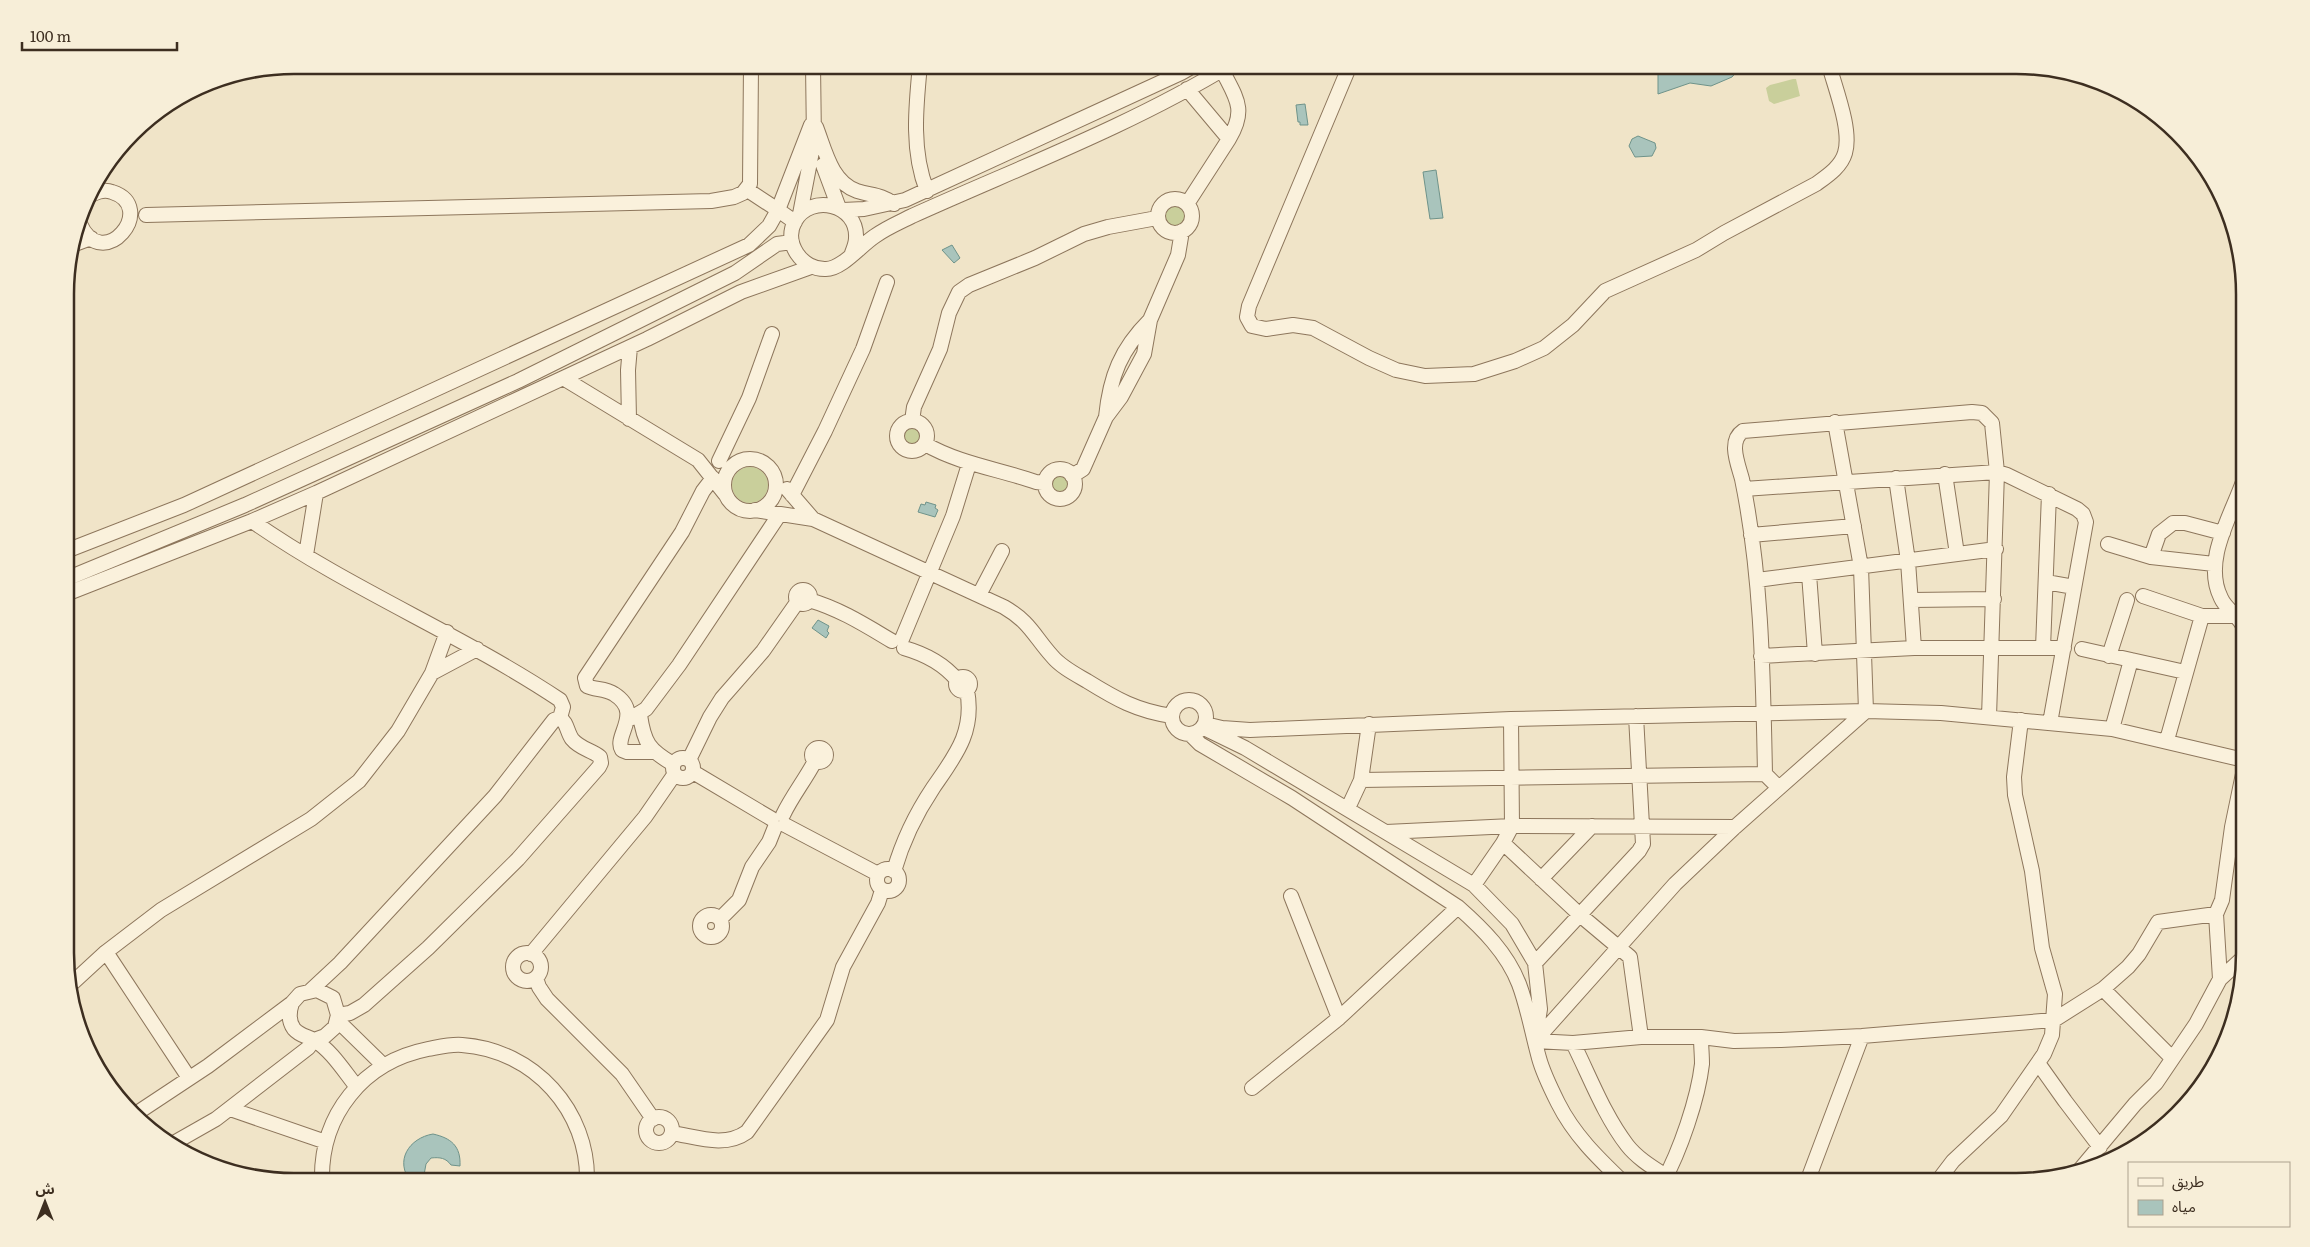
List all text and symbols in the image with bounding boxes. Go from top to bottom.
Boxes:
scale bar [22,20,178,52]
text: 100 m [30,24,71,47]
legend [2128,1162,2290,1227]
text: طريق [2172,1169,2204,1192]
north arrow [20,1177,70,1227]
text: ش [35,1178,55,1198]
text: مياه [2172,1194,2196,1217]

